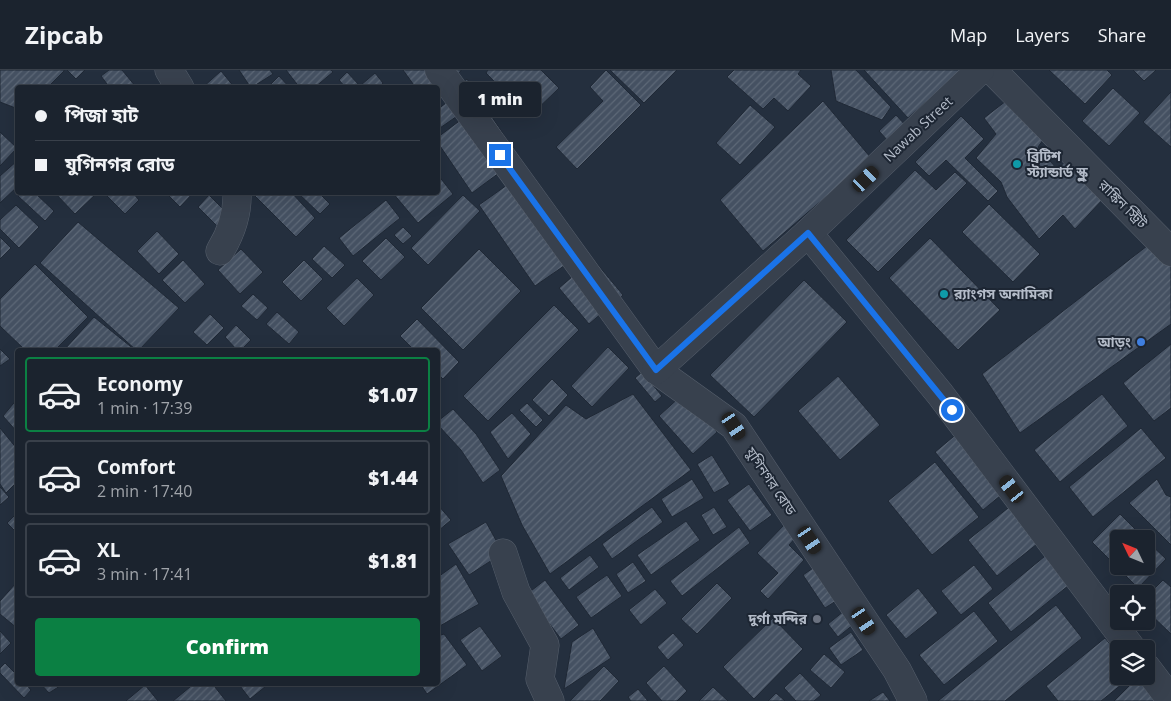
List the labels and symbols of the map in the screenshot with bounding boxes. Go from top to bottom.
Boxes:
callout: 1 min [459,82,541,118]
street label: Nawab Street [879,92,956,166]
route end [489,144,511,166]
place label: ব্রিটিশ স্ট্যান্ডার্ড স্কুল [1026,146,1089,182]
marker: ব্রিটিশ স্ট্যান্ডার্ড স্কুল [1011,158,1023,170]
car [849,163,882,195]
street label: রাঙ্কিন স্ট্রিট [1094,175,1152,232]
place label: র‌্যাংগস অনামিকা [953,284,1053,303]
marker: র‌্যাংগস অনামিকা [938,288,950,300]
place label: আড়ং [1097,332,1132,351]
marker: আড়ং [1135,336,1147,348]
route start [941,399,963,421]
car [719,409,748,443]
street label: যুগিনগর রোড [741,442,802,519]
car [996,473,1027,505]
car [795,523,824,557]
north arrow [1110,530,1155,575]
car [849,604,878,638]
place label: দুর্গা মন্দির [747,609,808,628]
marker: দুর্গা মন্দির [811,613,823,625]

